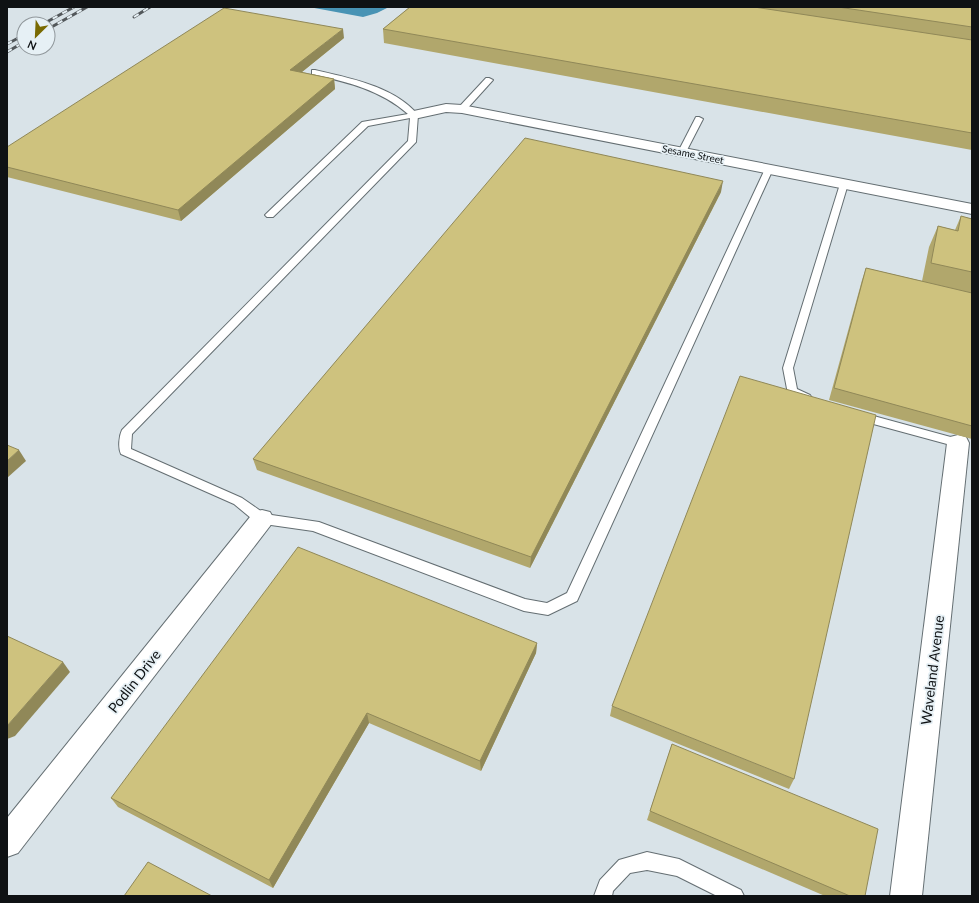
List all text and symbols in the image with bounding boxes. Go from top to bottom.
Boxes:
north arrow [16,16,56,56]
text: N [25,38,38,53]
street label: Sesame Street [661,142,725,166]
street label: Waveland Avenue [917,614,947,726]
street label: Podlin Drive [104,646,164,716]

